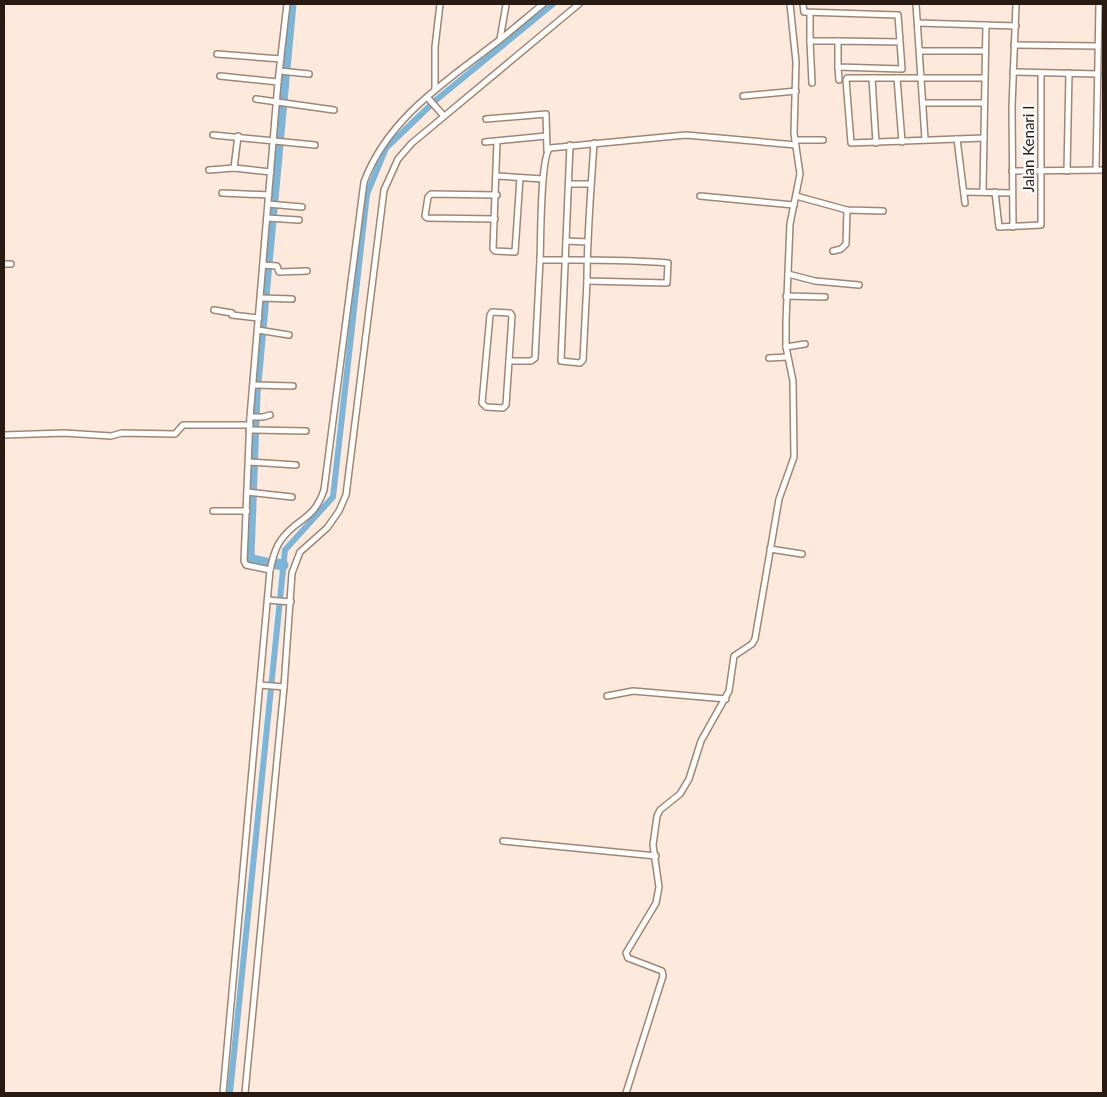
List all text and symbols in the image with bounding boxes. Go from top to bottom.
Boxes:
street label: Jalan Kenari I [1019,106,1037,192]

